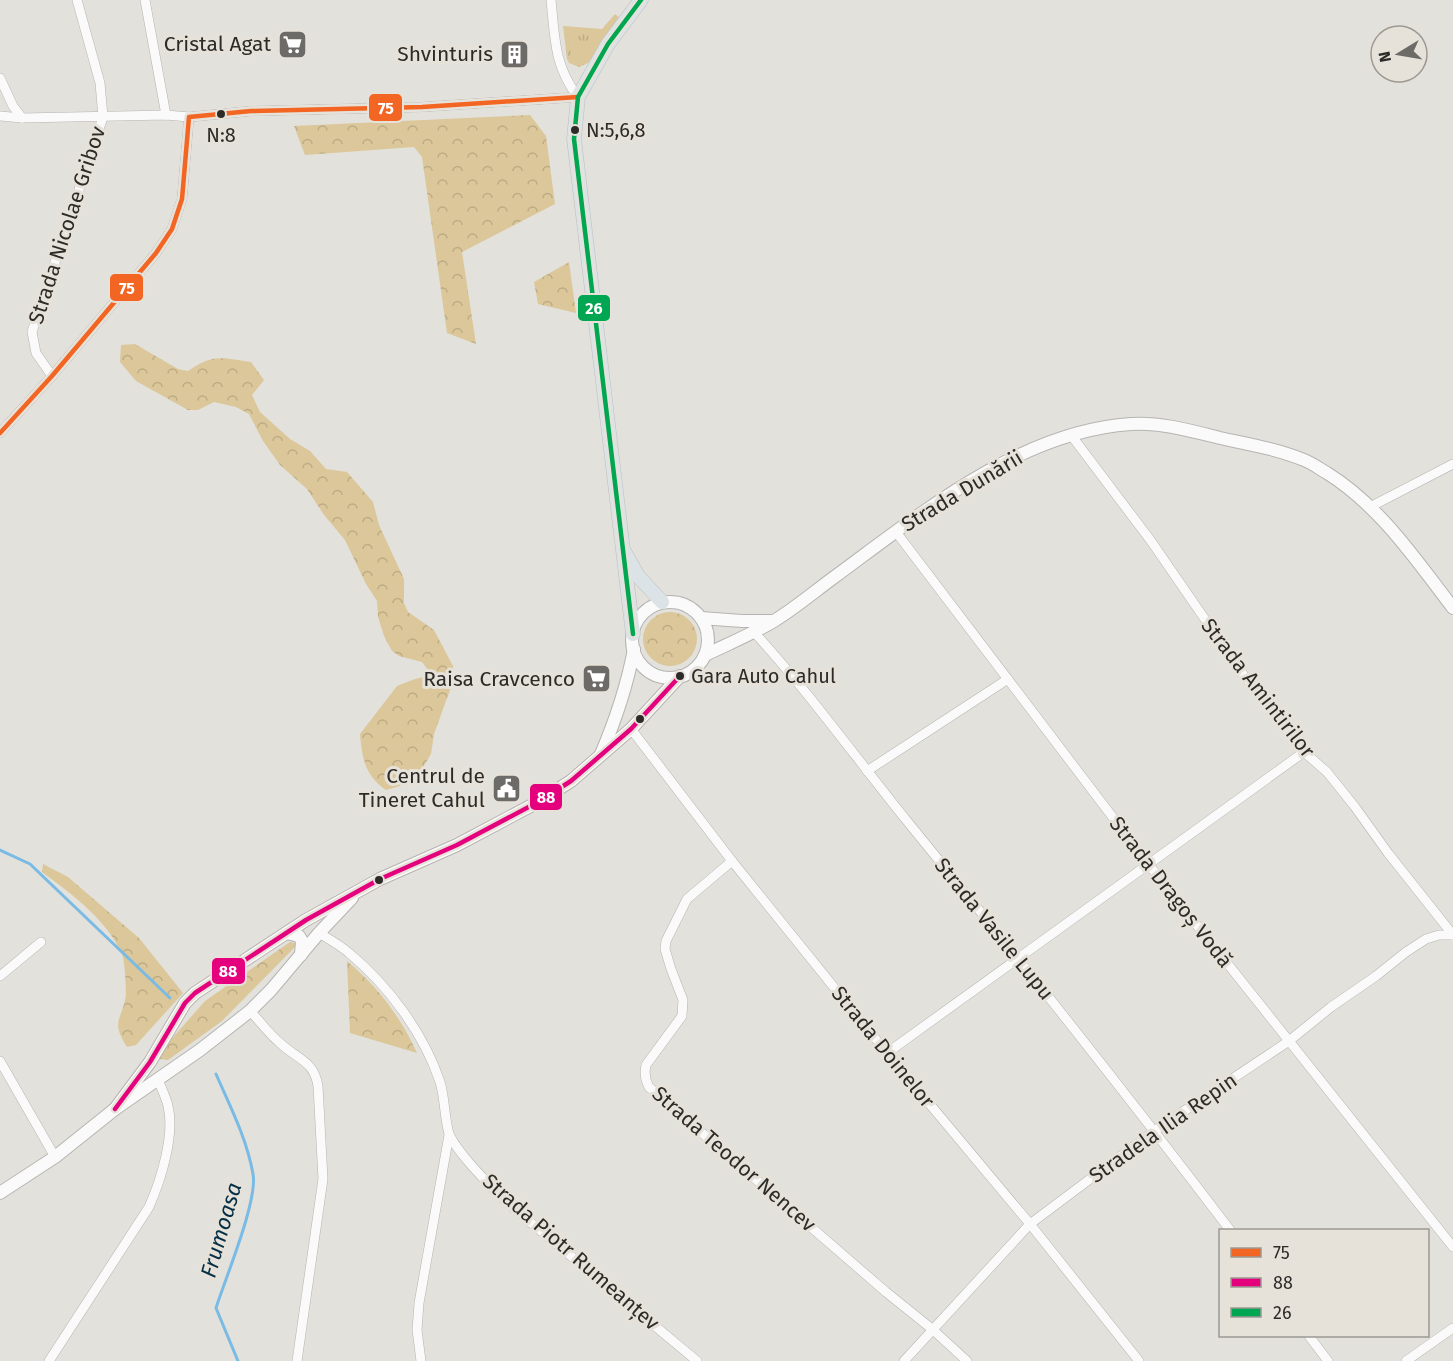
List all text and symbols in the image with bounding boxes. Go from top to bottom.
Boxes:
north arrow [1369,24,1429,84]
supermarket icon: Cristal Agat [276,28,308,60]
place label: Cristal Agat [164,31,271,57]
building icon: Shvinturis [498,38,530,70]
place label: Shvinturis [397,41,493,67]
text: N [1374,50,1395,64]
line badge: 75 [368,93,403,122]
text: 75 [378,99,394,118]
marker: N:8 [215,108,227,120]
place label: N:5,6,8 [586,118,646,142]
street label: Strada Nicolae Gribov [23,122,111,327]
place label: N:8 [206,123,236,147]
marker: N:5,6,8 [569,124,581,136]
line badge: 75 [109,273,144,302]
text: 75 [119,279,135,298]
line badge: 26 [577,294,611,322]
text: 26 [585,299,603,318]
street label: Strada Dunării [897,445,1027,537]
street label: Strada Amintirilor [1196,613,1320,763]
supermarket icon: Raisa Cravcenco [580,663,612,695]
place label: Gara Auto Cahul [691,664,836,688]
place label: Raisa Cravcenco [423,666,575,692]
marker: Gara Auto Cahul [674,670,686,682]
unlabelled marker [634,713,646,725]
place label: Centrul de Tineret Cahul [359,763,485,813]
public building icon: Centrul de Tineret Cahul [490,772,522,804]
line badge: 88 [529,783,563,811]
text: 88 [537,788,555,807]
street label: Strada Dragoș Vodă [1104,811,1238,973]
street label: Strada Vasile Lupu [929,853,1059,1005]
unlabelled marker [373,874,385,886]
line badge: 88 [211,957,246,985]
text: 88 [219,962,237,981]
street label: Strada Doinelor [826,981,940,1113]
street label: Stradela Ilia Repin [1084,1067,1242,1189]
street label: Strada Teodor Nencev [647,1081,822,1238]
street label: Strada Piotr Rumeanțev [477,1168,665,1336]
water label: Frumoasa [195,1179,247,1281]
legend [1219,1229,1429,1337]
text: 75 [1273,1242,1290,1264]
text: 88 [1273,1272,1293,1294]
text: 26 [1273,1302,1292,1324]

